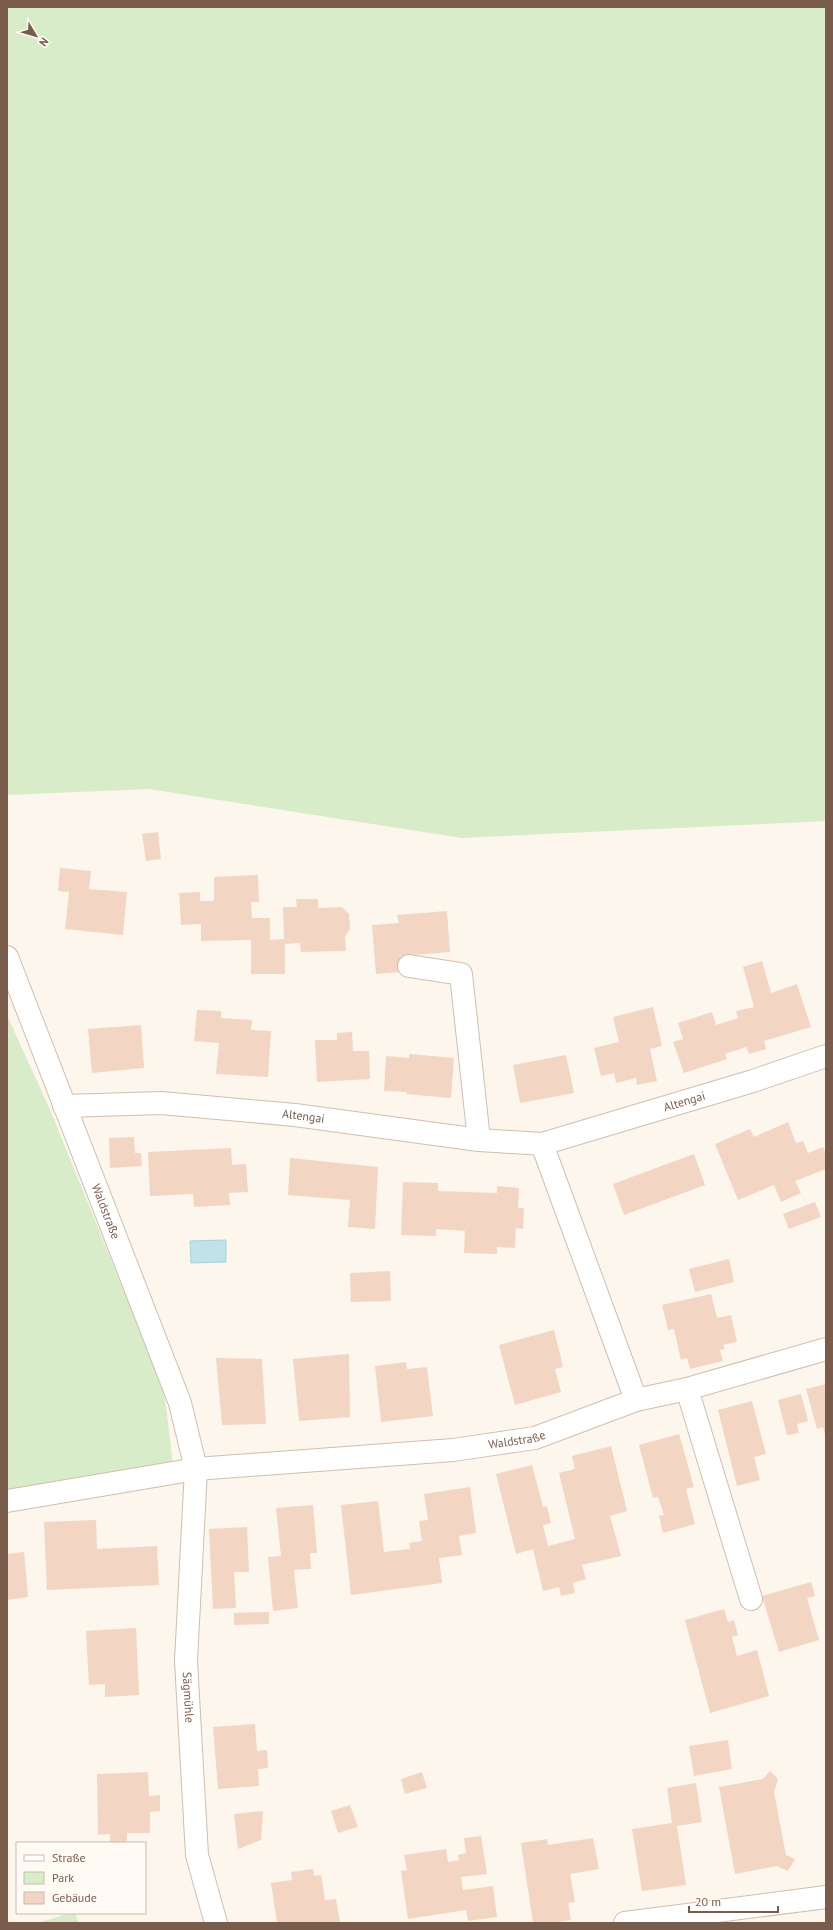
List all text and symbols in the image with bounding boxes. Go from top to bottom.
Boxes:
north arrow [16,16,56,56]
text: N [36,35,52,49]
street label: Altengai [662,1088,707,1114]
street label: Altengai [281,1106,326,1126]
street label: Waldstraße [89,1182,124,1241]
street label: Waldstraße [487,1427,547,1452]
street label: Sägmühle [180,1671,197,1723]
legend [16,1842,146,1914]
text: Straße [52,1850,86,1865]
text: Park [52,1870,74,1885]
scale bar [689,1888,778,1914]
text: Gebäude [52,1890,97,1905]
text: 20 m [695,1894,721,1909]

